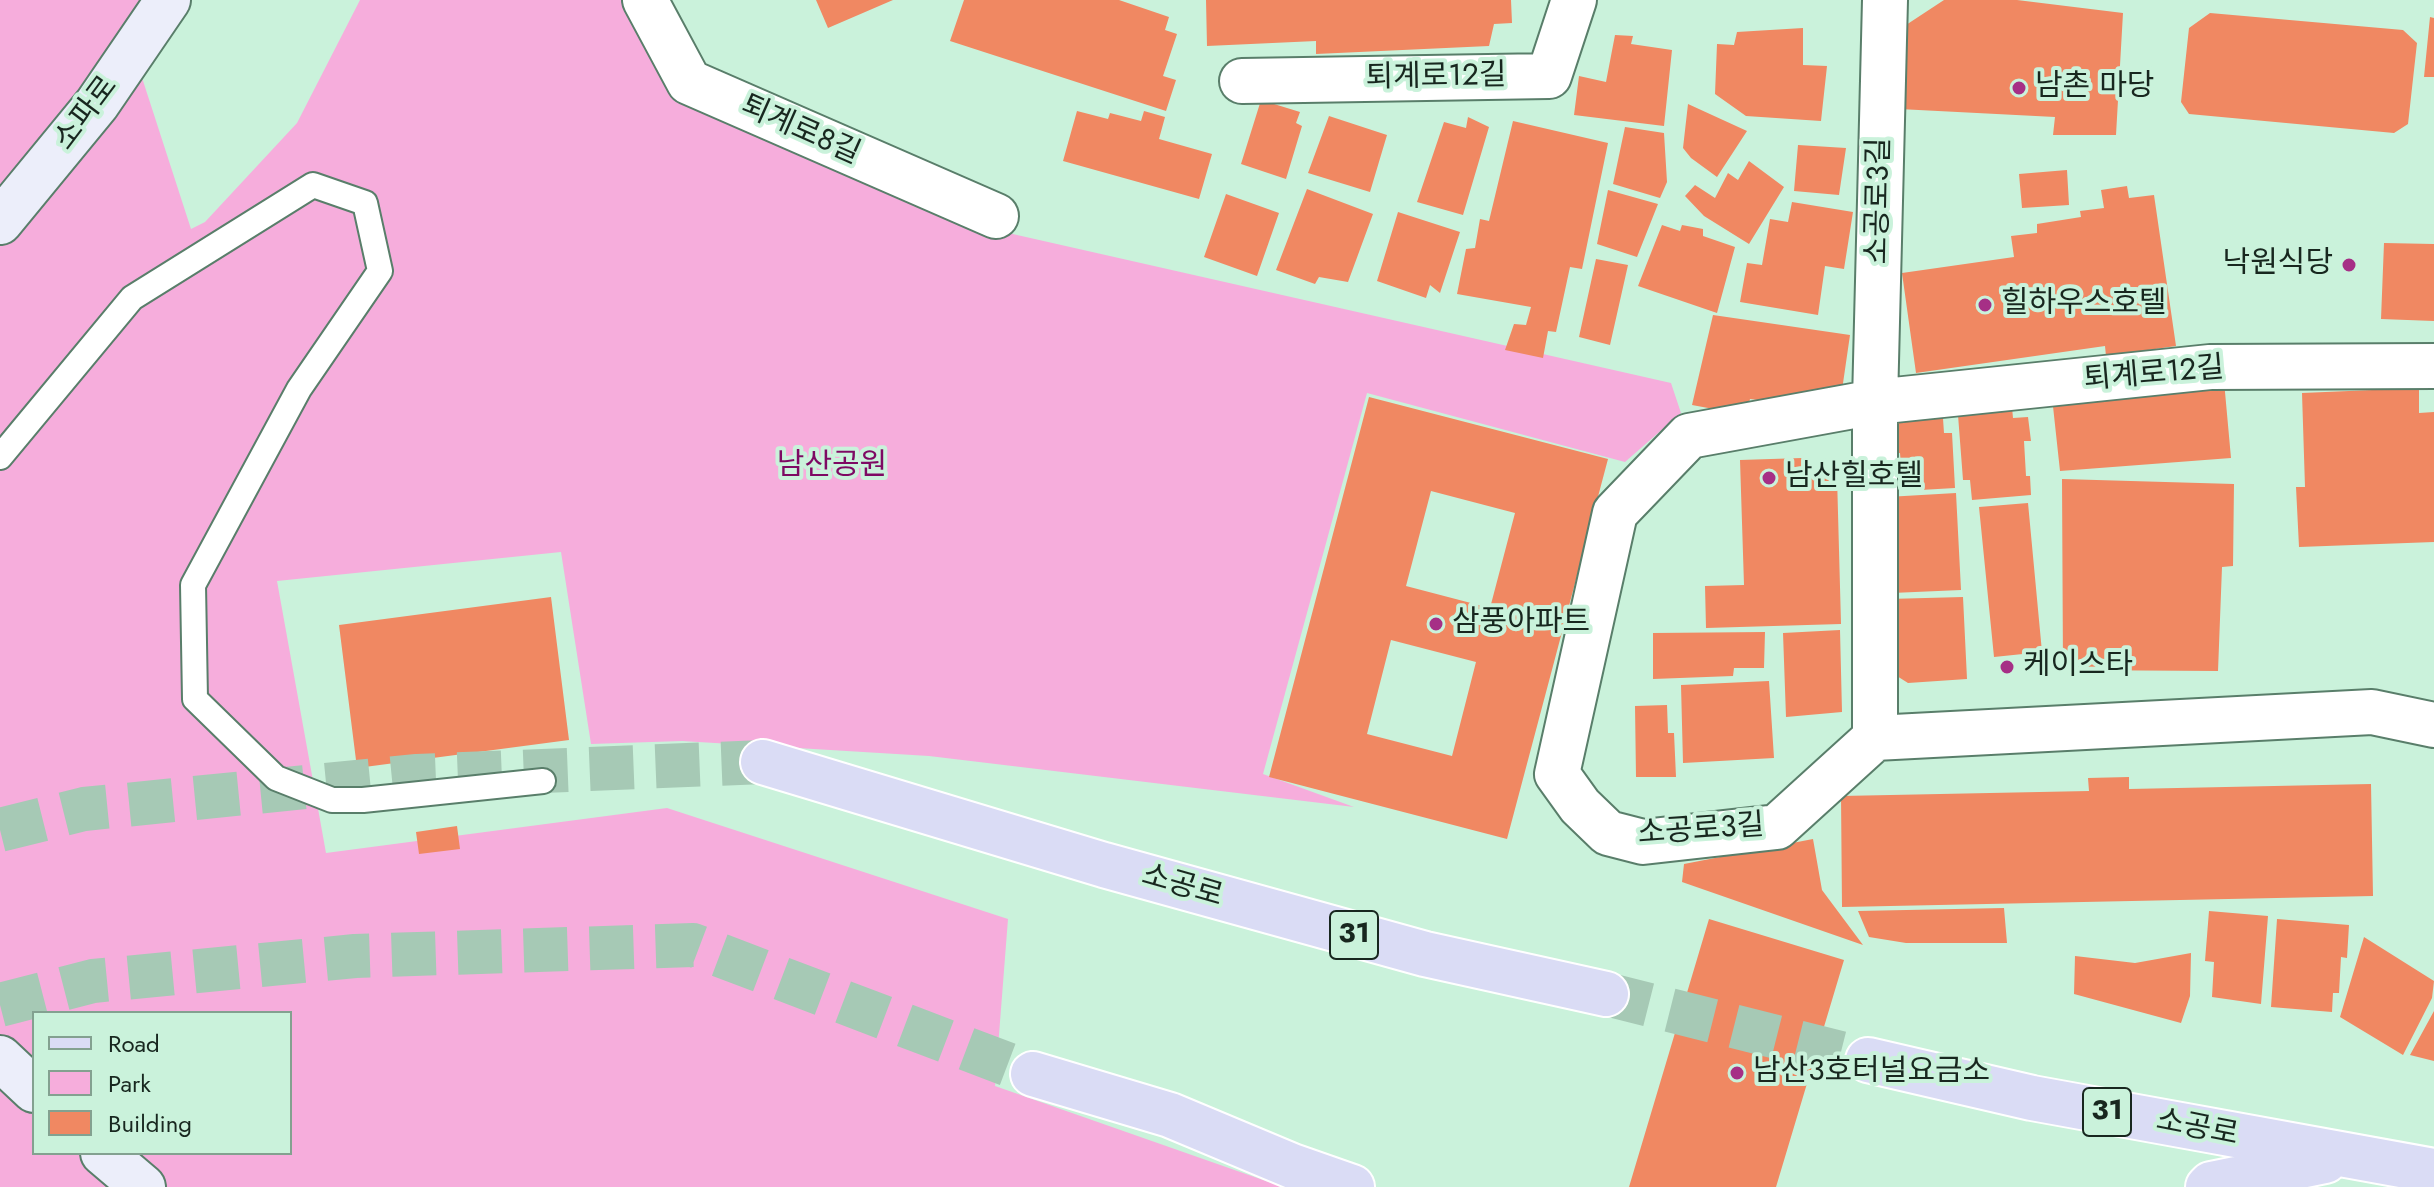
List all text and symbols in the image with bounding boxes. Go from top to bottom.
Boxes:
street label: 퇴계로12길 [1365,59,1507,97]
street label: 소파로 [48,70,126,158]
place label: 남촌 마당 [2035,70,2154,106]
marker: 남촌 마당 [2010,79,2028,97]
street label: 퇴계로8길 [735,89,865,173]
street label: 소공로3길 [1861,137,1899,265]
place label: 낙원식당 [2223,247,2333,283]
marker: 낙원식당 [2340,256,2358,274]
place label: 힐하우스호텔 [2001,287,2167,323]
marker: 힐하우스호텔 [1976,296,1994,314]
street label: 퇴계로12길 [2082,351,2226,399]
park label: 남산공원 [777,449,887,485]
place label: 남산힐호텔 [1785,460,1923,496]
marker: 남산힐호텔 [1760,469,1778,487]
place label: 삼풍아파트 [1452,606,1590,642]
marker: 삼풍아파트 [1427,615,1445,633]
place label: 케이스타 [2023,649,2133,685]
marker: 케이스타 [1998,658,2016,676]
street label: 소공로3길 [1637,809,1765,853]
street label: 소공로 [1137,858,1227,916]
road number: 31 [1330,911,1378,959]
legend [32,1011,292,1155]
text: Road [108,1026,160,1061]
place label: 남산3호터널요금소 [1753,1055,1990,1091]
marker: 남산3호터널요금소 [1728,1064,1746,1082]
text: Park [108,1066,151,1101]
road number: 31 [2083,1088,2131,1136]
street label: 소공로 [2153,1103,2241,1155]
text: Building [108,1106,192,1141]

